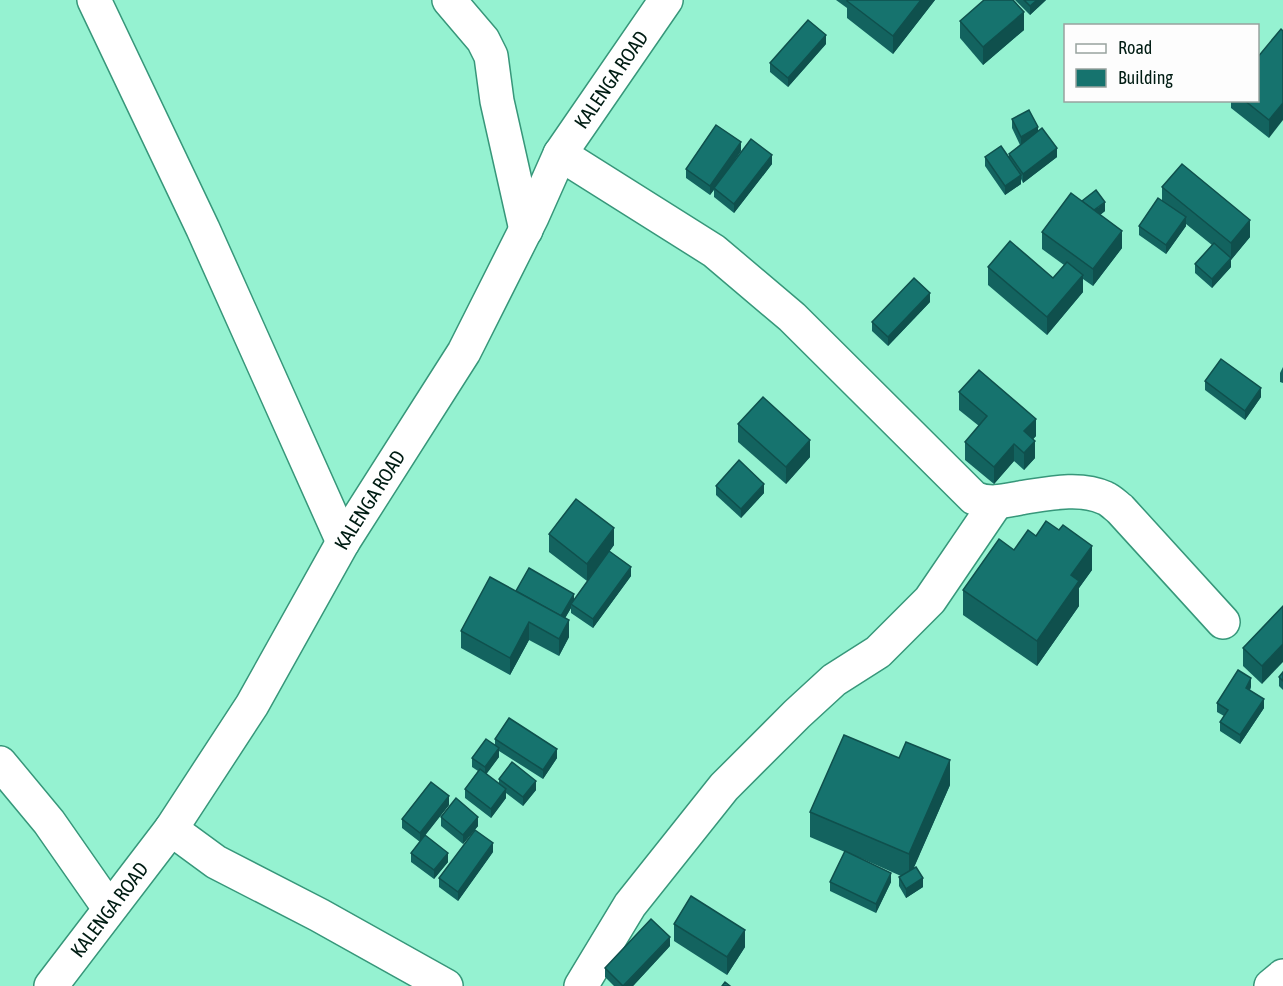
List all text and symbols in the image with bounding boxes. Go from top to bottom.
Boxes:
legend [1064,24,1259,102]
street label: KALENGA ROAD [569,26,652,133]
text: Road [1118,37,1152,58]
text: Building [1118,67,1173,88]
street label: KALENGA ROAD [329,446,409,554]
street label: KALENGA ROAD [65,857,152,961]

